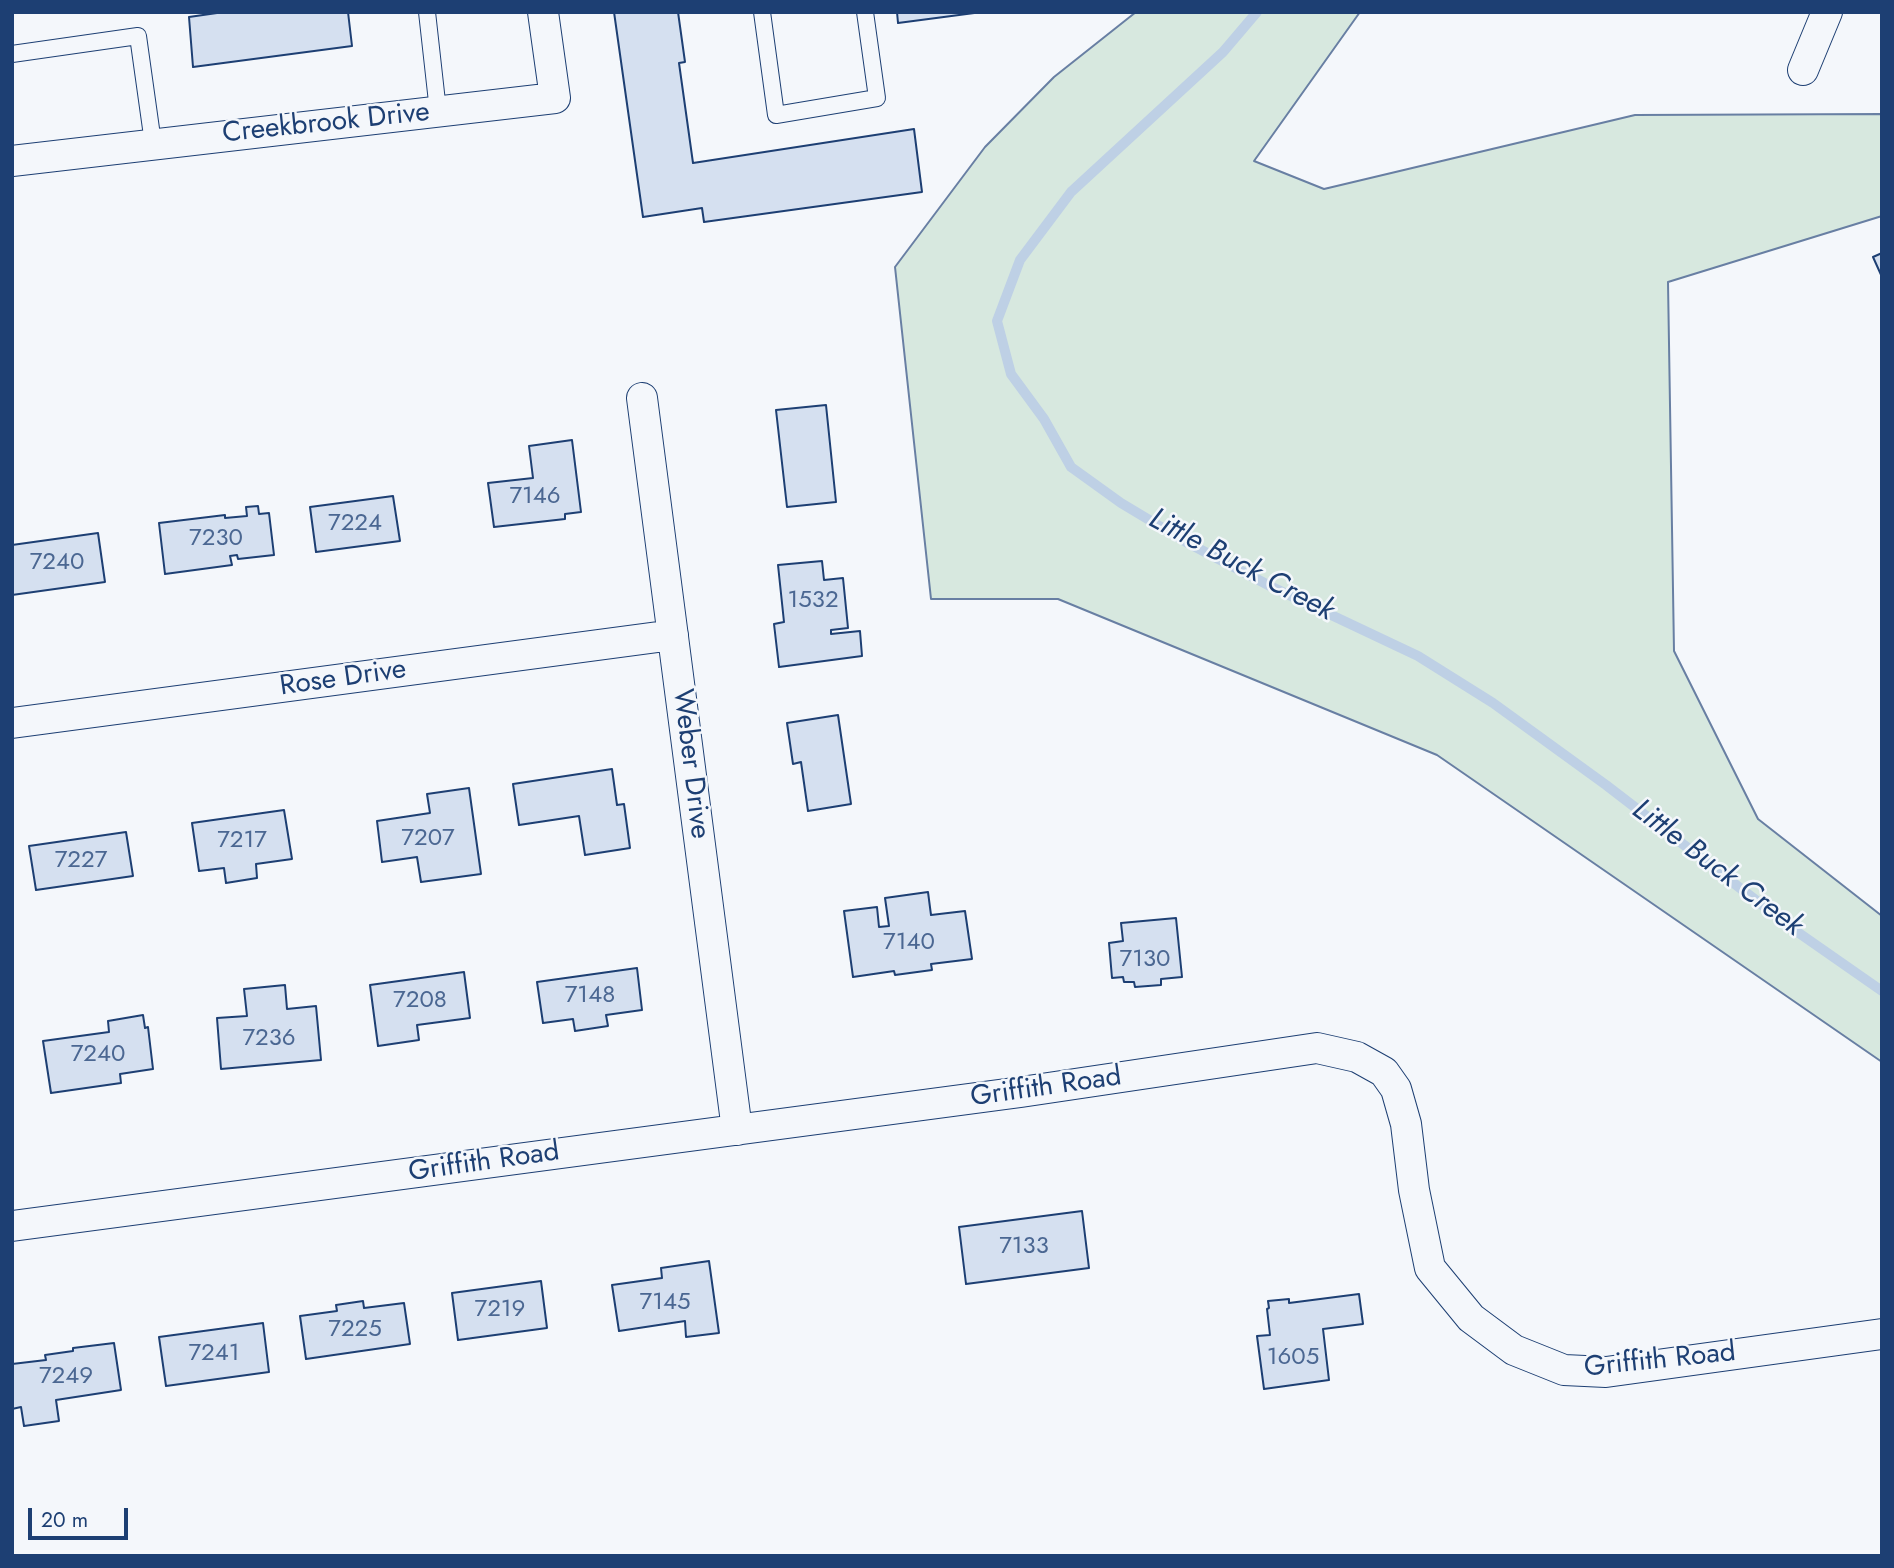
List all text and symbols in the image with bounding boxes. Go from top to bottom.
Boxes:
street label: Creekbrook Drive [221,96,431,152]
house number: 7146 [509,483,561,511]
water label: Little Buck Creek [1142,502,1340,630]
house number: 7224 [328,510,382,538]
house number: 7230 [189,525,243,553]
house number: 7240 [30,549,84,577]
house number: 1532 [787,587,839,615]
street label: Rose Drive [278,654,408,704]
street label: Weber Drive [664,687,716,841]
water label: Little Buck Creek [1624,793,1810,945]
house number: 7207 [401,825,455,853]
house number: 7217 [217,827,267,855]
house number: 7227 [55,847,107,875]
house number: 7140 [883,929,935,957]
house number: 7130 [1120,946,1170,974]
house number: 7148 [565,982,615,1010]
house number: 7208 [393,987,447,1015]
house number: 7236 [242,1025,296,1053]
house number: 7240 [71,1041,125,1069]
street label: Griffith Road [968,1061,1124,1115]
street label: Griffith Road [406,1136,562,1190]
house number: 7133 [999,1233,1049,1261]
house number: 7145 [640,1289,690,1317]
house number: 7219 [475,1296,525,1324]
house number: 7225 [328,1316,382,1344]
street label: Griffith Road [1583,1336,1737,1386]
house number: 7241 [188,1340,240,1368]
house number: 1605 [1267,1344,1319,1372]
house number: 7249 [39,1363,93,1391]
scale bar [32,1494,131,1538]
text: 20 m [41,1505,88,1535]

